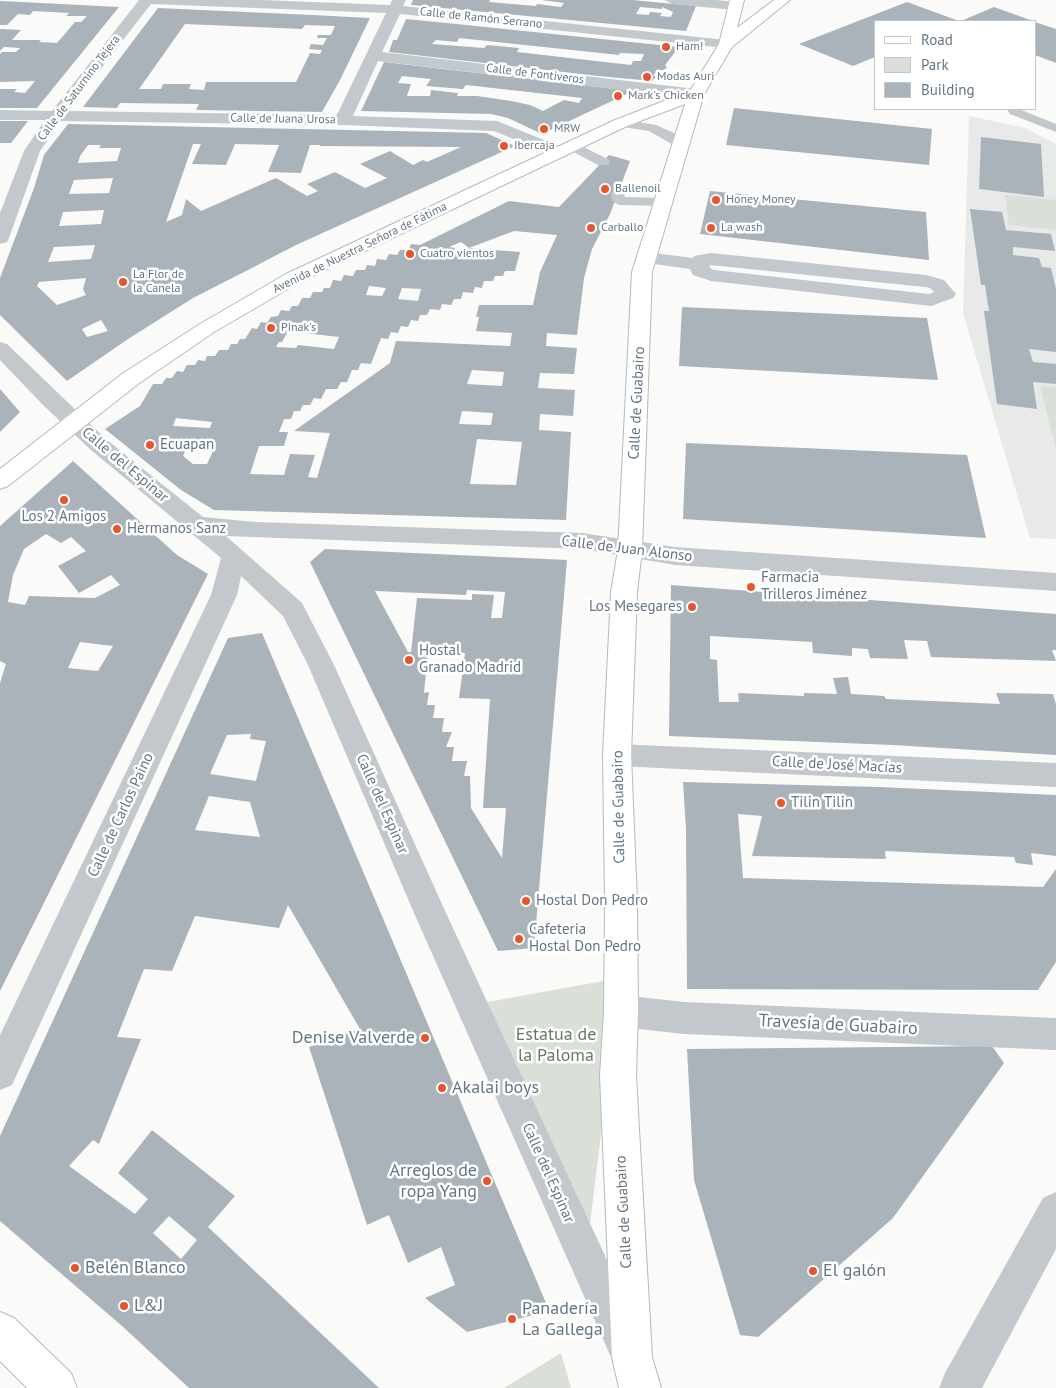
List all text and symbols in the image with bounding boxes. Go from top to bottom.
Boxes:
street label: Calle de Ramón Serrano [419,4,543,32]
legend [874,20,1036,110]
text: Road [921,30,953,49]
street label: Calle de Saturnino Tejera [35,33,123,143]
place label: Ham! [676,40,703,54]
marker: Ham! [660,41,672,53]
text: Park [921,55,949,74]
street label: Calle de Fontiveros [485,61,585,87]
place label: Modas Auri [657,70,714,84]
marker: Modas Auri [641,71,653,83]
text: Building [921,80,975,99]
place label: Mark's Chicken [628,89,704,103]
marker: Mark's Chicken [612,90,624,102]
street label: Calle de Juana Urosa [230,111,336,127]
place label: MRW [554,122,580,136]
marker: MRW [538,123,550,135]
place label: Ibercaja [514,139,555,153]
marker: Ibercaja [498,140,510,152]
place label: Ballenoil [615,182,661,196]
marker: Ballenoil [599,183,611,195]
place label: Honey Money [726,193,796,207]
marker: Honey Money [710,194,722,206]
street label: Avenida de Nuestra Señora de Fátima [271,199,449,297]
place label: Carballo [601,221,644,235]
place label: La wash [721,221,763,235]
marker: Carballo [585,222,597,234]
marker: La wash [705,222,717,234]
place label: Cuatro vientos [420,247,494,261]
marker: Cuatro vientos [404,248,416,260]
place label: La Flor de la Canela [133,268,184,296]
marker: La Flor de la Canela [117,276,129,288]
place label: Pinak's [281,321,316,335]
marker: Pinak's [265,322,277,334]
street label: Calle de Guabairo [625,346,649,460]
street label: Calle del Espinar [78,424,172,506]
place label: Ecuapan [160,436,214,454]
marker: Ecuapan [144,439,156,451]
marker: Los 2 Amigos [58,494,70,506]
place label: Los 2 Amigos [22,508,106,526]
place label: Hermanos Sanz [127,520,226,538]
marker: Hermanos Sanz [111,523,123,535]
street label: Calle de Juan Alonso [561,532,693,566]
place label: Farmacia Trilleros Jiménez [761,569,867,604]
marker: Farmacia Trilleros Jiménez [745,581,757,593]
place label: Los Mesegares [589,598,682,616]
marker: Los Mesegares [686,601,698,613]
place label: Hostal Granado Madrid [419,642,521,677]
marker: Hostal Granado Madrid [403,654,415,666]
street label: Calle de Carlos Paino [84,750,158,880]
street label: Calle de Guabairo [609,750,629,864]
street label: Calle del Espinar [352,751,412,857]
street label: Calle de José Macías [772,753,902,777]
place label: Tilin Tilin [791,794,853,812]
marker: Tilin Tilin [775,797,787,809]
place label: Hostal Don Pedro [536,892,648,910]
marker: Hostal Don Pedro [520,895,532,907]
place label: Cafeteria Hostal Don Pedro [529,921,641,956]
marker: Cafeteria Hostal Don Pedro [513,933,525,945]
street label: Travesía de Guabairo [758,1010,918,1040]
park label: Estatua de la Paloma [516,1024,596,1066]
place label: Denise Valverde [292,1027,415,1049]
marker: Denise Valverde [419,1032,431,1044]
place label: Akalai boys [452,1077,539,1099]
marker: Akalai boys [436,1082,448,1094]
street label: Calle del Espinar [518,1120,578,1226]
street label: Calle de Guabairo [612,1155,636,1269]
place label: Arreglos de ropa Yang [390,1160,477,1202]
marker: Arreglos de ropa Yang [481,1175,493,1187]
place label: Belén Blanco [85,1257,186,1279]
place label: El galón [823,1260,886,1282]
marker: Belén Blanco [69,1262,81,1274]
marker: El galón [807,1265,819,1277]
place label: L&J [134,1295,163,1317]
place label: Panadería La Gallega [522,1298,603,1340]
marker: L&J [118,1300,130,1312]
marker: Panadería La Gallega [506,1313,518,1325]

